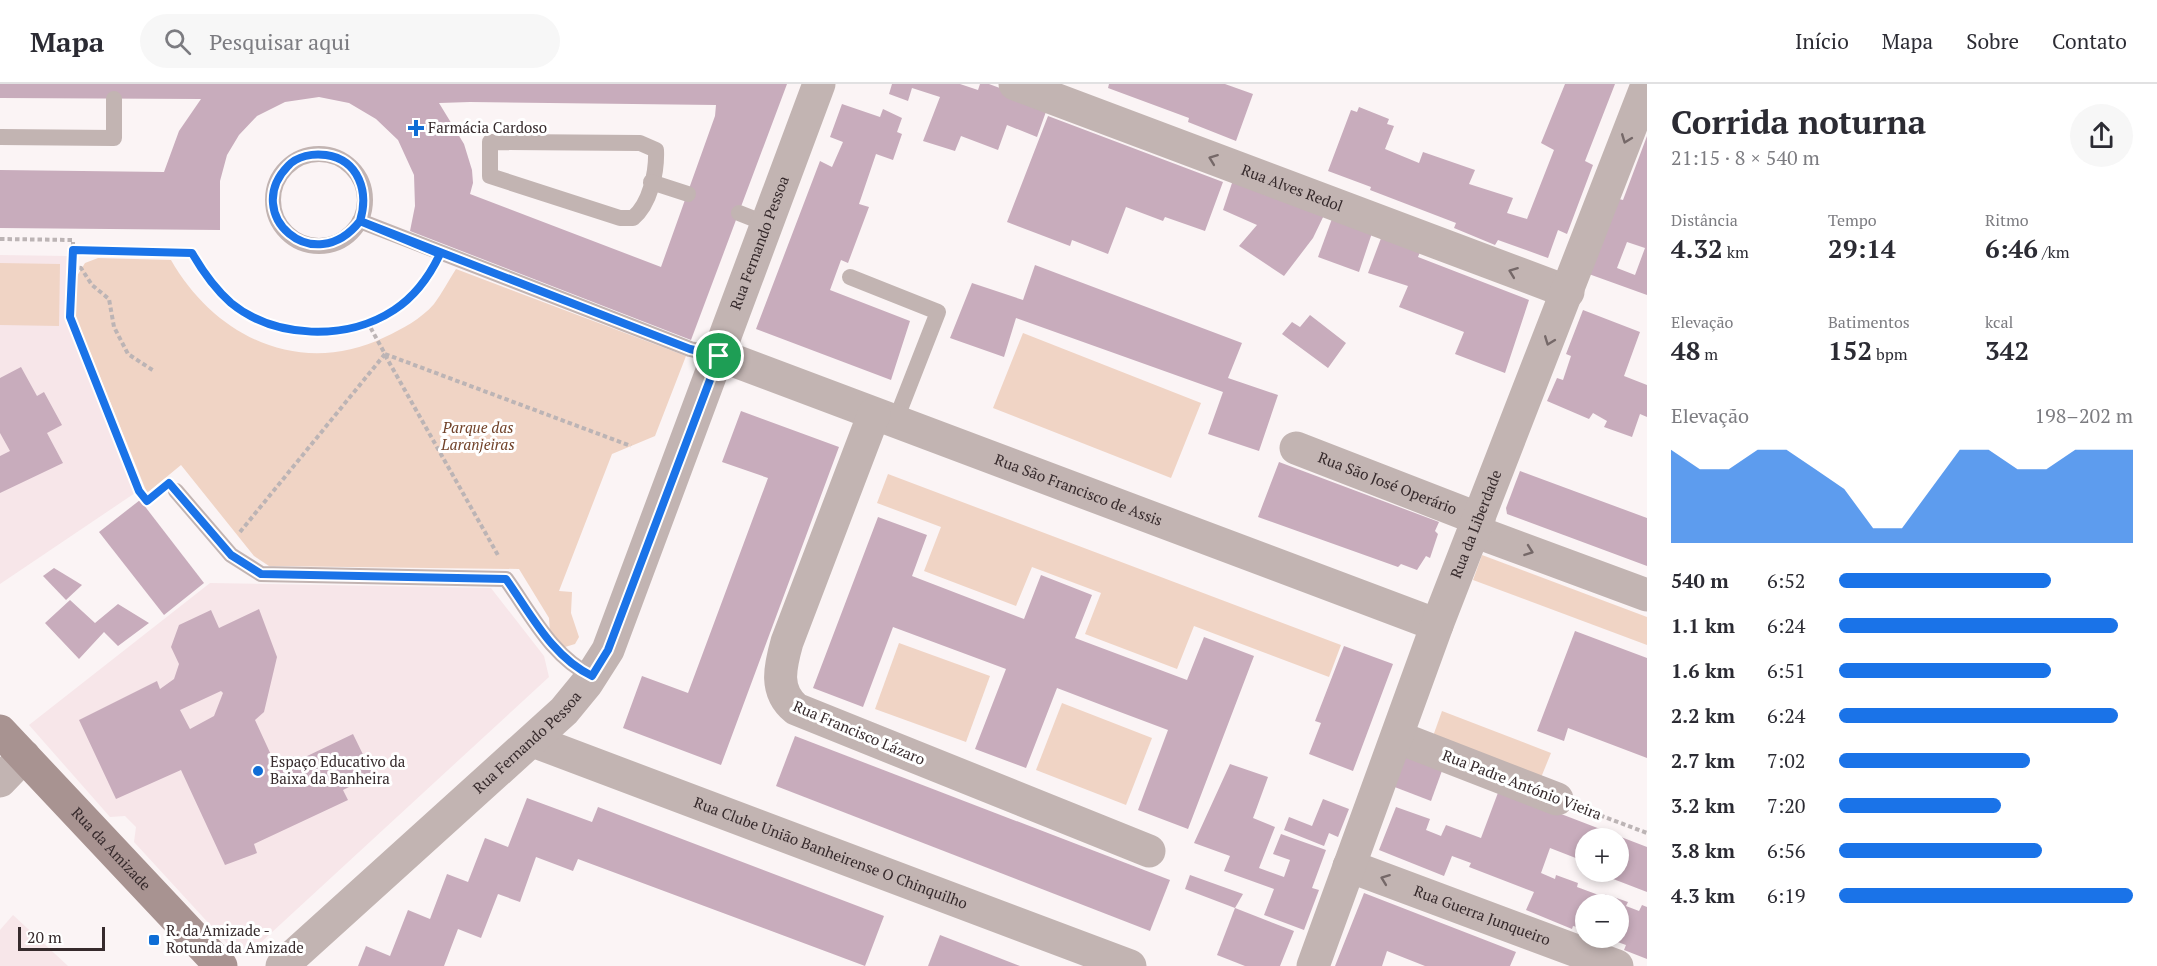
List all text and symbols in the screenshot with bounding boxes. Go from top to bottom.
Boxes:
search box [140,14,560,68]
text: Mapa [30,23,104,60]
icon: search [161,25,194,58]
text: Pesquisar aqui [209,27,351,56]
text: Início [1795,27,1849,55]
text: Mapa [1882,27,1933,55]
text: Sobre [1966,27,2019,55]
text: Contato [2052,27,2127,55]
text: Corrida noturna [1671,100,1926,143]
button: share [2070,104,2133,167]
place label: Farmácia Cardoso [428,117,547,137]
marker: Farmácia Cardoso [409,121,423,135]
one-way arrow [1621,133,1633,144]
text: 21:15 · 8 × 540 m [1671,144,1820,171]
one-way arrow [1208,153,1219,166]
street label: Rua Alves Redol [1239,159,1346,215]
street label: Rua Fernando Pessoa [725,172,793,312]
text: Distância [1671,209,1738,231]
text: Tempo [1828,209,1877,231]
text: Ritmo [1985,209,2029,231]
text: 4.32 [1671,231,1723,265]
text: 29:14 [1828,231,1896,265]
text: 6:46 [1985,231,2038,265]
text: km [1723,241,1749,263]
text: /km [2038,241,2069,263]
one-way arrow [1508,267,1519,279]
text: Elevação [1671,311,1733,333]
text: Batimentos [1828,311,1910,333]
text: kcal [1985,311,2013,333]
pin [693,330,744,381]
text: 48 [1671,333,1700,367]
text: 152 [1828,333,1872,367]
text: 342 [1985,333,2029,367]
one-way arrow [1544,335,1556,346]
icon: arrive [702,339,735,372]
text: m [1700,343,1718,365]
text: bpm [1872,343,1908,365]
text: Elevação [1671,402,1749,429]
text: 198–202 m [2034,402,2133,429]
park label: Parque das Laranjeiras [440,417,515,454]
street label: Rua São José Operário [1315,447,1460,518]
street label: Rua São Francisco de Assis [992,449,1165,530]
street label: Rua da Liberdade [1445,467,1505,581]
one-way arrow [1523,544,1534,557]
text: 540 m [1671,567,1729,594]
text: 6:52 [1767,567,1806,594]
text: 1.1 km [1671,612,1735,639]
text: 6:24 [1767,612,1806,639]
text: 1.6 km [1671,657,1735,684]
text: 6:51 [1767,657,1806,684]
street label: Rua Fernando Pessoa [468,686,586,797]
street label: Rua Francisco Lázaro [790,695,928,769]
text: 2.2 km [1671,702,1735,729]
text: 6:24 [1767,702,1806,729]
street label: Rua Padre António Vieira [1440,744,1605,824]
text: 2.7 km [1671,747,1735,774]
text: 7:02 [1767,747,1806,774]
place label: Espaço Educativo da Baixa da Banheira [270,751,406,788]
marker: Espaço Educativo da Baixa da Banheira [251,764,265,778]
street label: Rua Clube União Banheirense O Chinquilho [691,792,971,913]
text: 3.2 km [1671,792,1735,819]
text: 7:20 [1767,792,1806,819]
street label: Rua da Amizade [68,802,156,894]
map controls [1575,828,1629,948]
button: + [1575,828,1629,882]
text: 3.8 km [1671,837,1735,864]
text: 6:56 [1767,837,1806,864]
one-way arrow [1380,874,1391,887]
street label: Rua Guerra Junqueiro [1411,880,1554,949]
text: 4.3 km [1671,882,1735,909]
text: 6:19 [1767,882,1806,909]
button: − [1575,894,1629,948]
place label: R. da Amizade - Rotunda da Amizade [166,920,304,957]
scale bar [18,924,105,952]
text: 20 m [27,926,62,948]
marker: R. da Amizade - Rotunda da Amizade [147,933,161,947]

